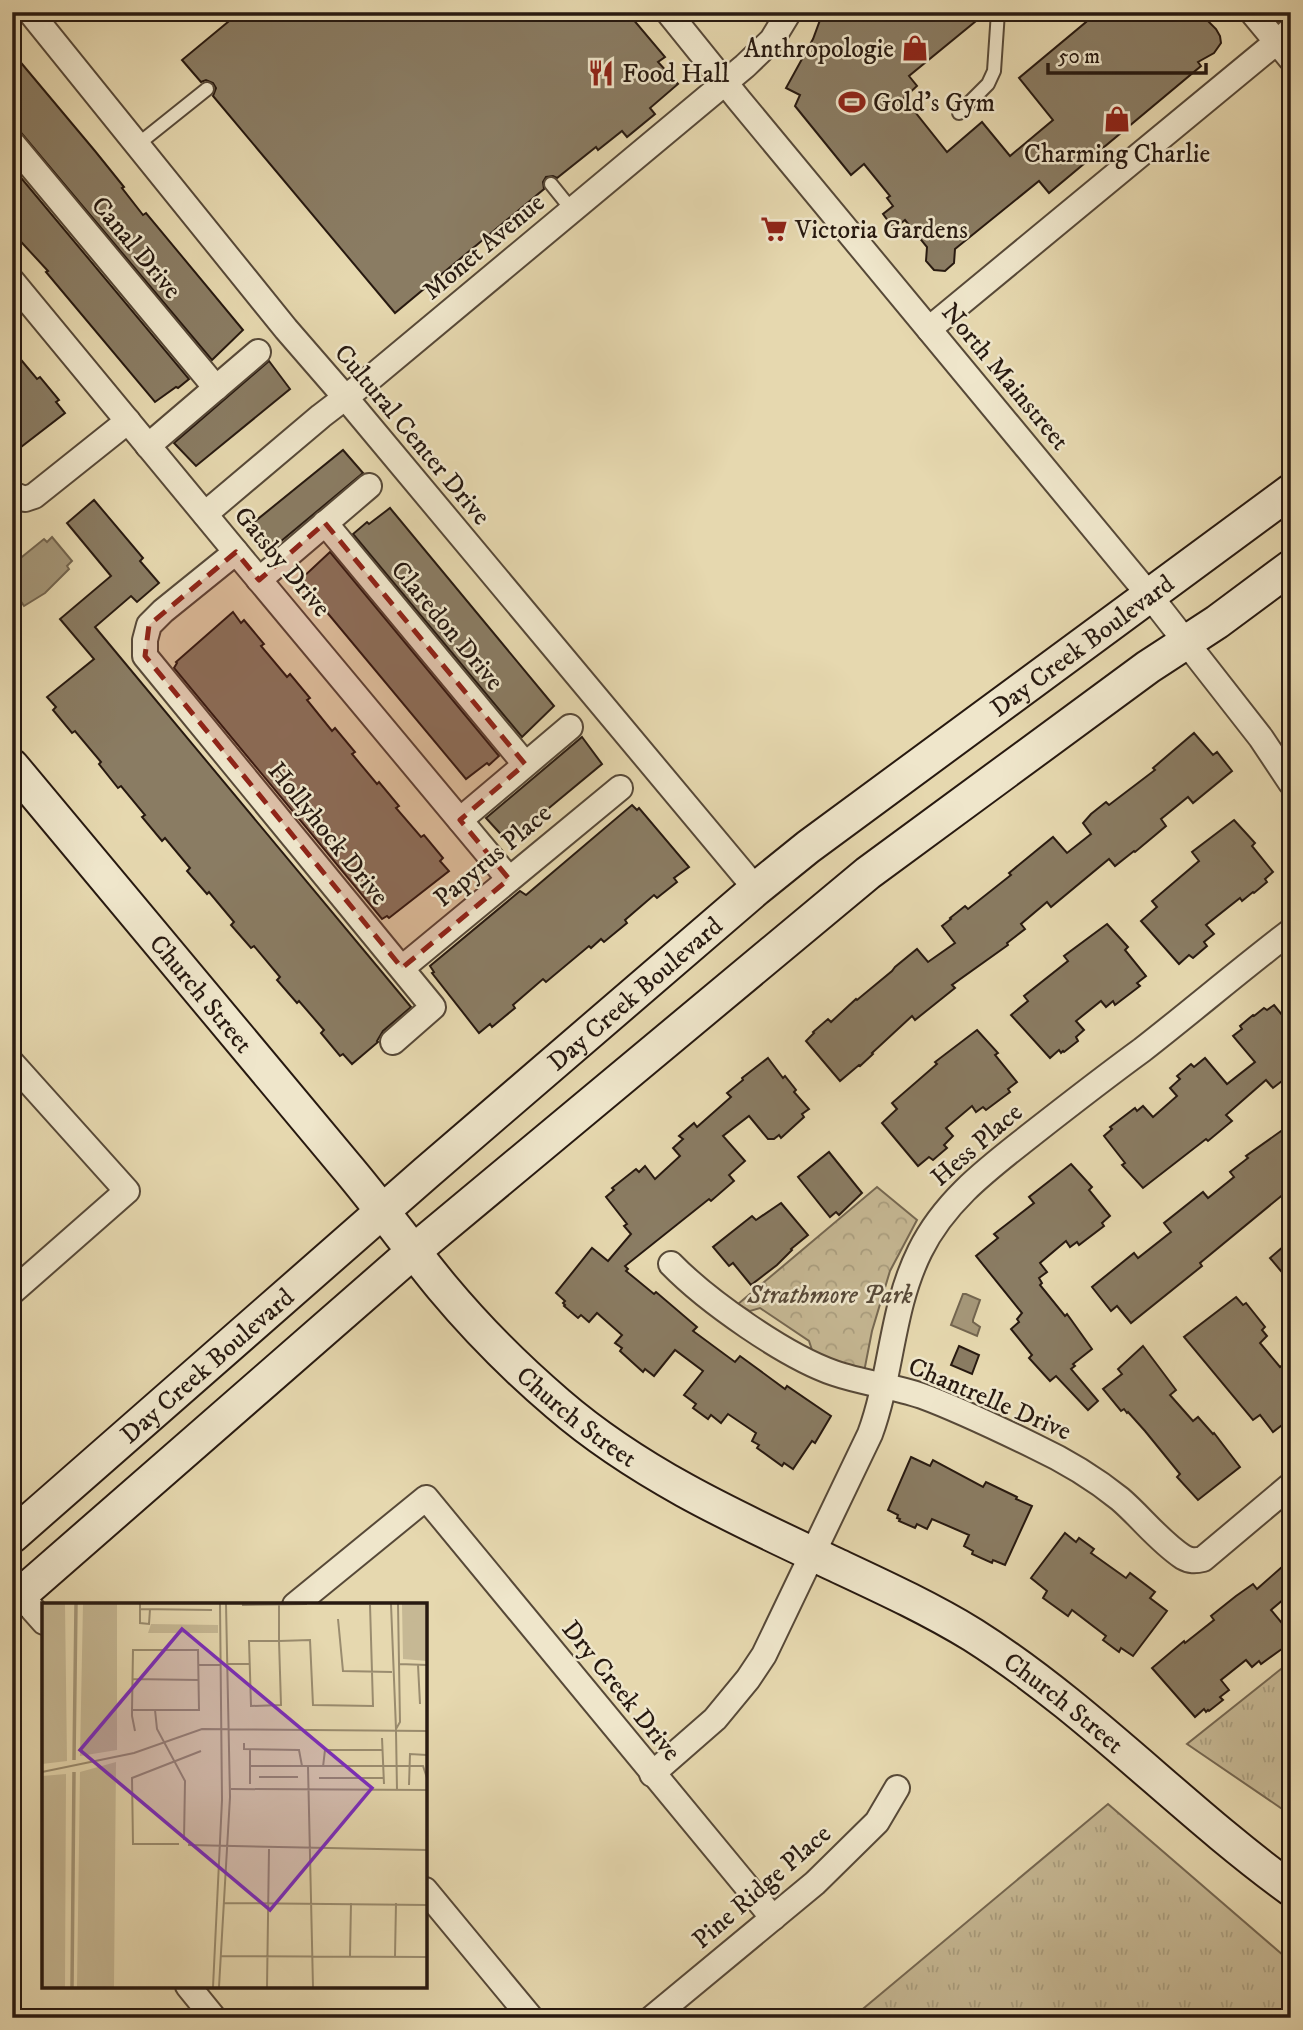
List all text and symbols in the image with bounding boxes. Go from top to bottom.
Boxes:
scale bar [1048,32,1205,76]
place label: Anthropologie [744,33,894,66]
shop icon: Anthropologie [900,33,930,63]
text: 50 m [1058,44,1100,70]
restaurant icon: Food Hall [586,58,616,88]
place label: Food Hall [622,58,730,91]
sports icon: Gold's Gym [837,87,867,117]
place label: Gold's Gym [873,87,995,120]
shop icon: Charming Charlie [1102,104,1132,134]
place label: Charming Charlie [1024,138,1210,171]
street label: Monet Avenue [416,187,552,308]
street label: Canal Drive [83,190,188,306]
supermarket icon: Victoria Gardens [759,214,789,244]
place label: Victoria Gardens [794,214,968,247]
street label: North Mainstreet [934,297,1076,457]
street label: Cultural Center Drive [326,338,497,532]
street label: Gatsby Drive [226,500,338,624]
street label: Claredon Drive [383,554,511,698]
street label: Day Creek Boulevard [984,568,1181,725]
street label: Hollyhock Drive [260,755,396,912]
street label: Papyrus Place [427,797,559,915]
street label: Day Creek Boulevard [541,910,730,1079]
street label: Church Street [141,928,260,1060]
street label: Hess Place [924,1096,1030,1194]
park label: Strathmore Park [746,1279,913,1312]
street label: Day Creek Boulevard [114,1281,301,1451]
street label: Chantrelle Drive [903,1350,1076,1449]
street label: Church Street [509,1360,642,1475]
inset map [42,1603,427,1988]
street label: Dry Creek Drive [554,1614,688,1768]
street label: Church Street [996,1645,1130,1761]
street label: Pine Ridge Place [686,1818,838,1956]

